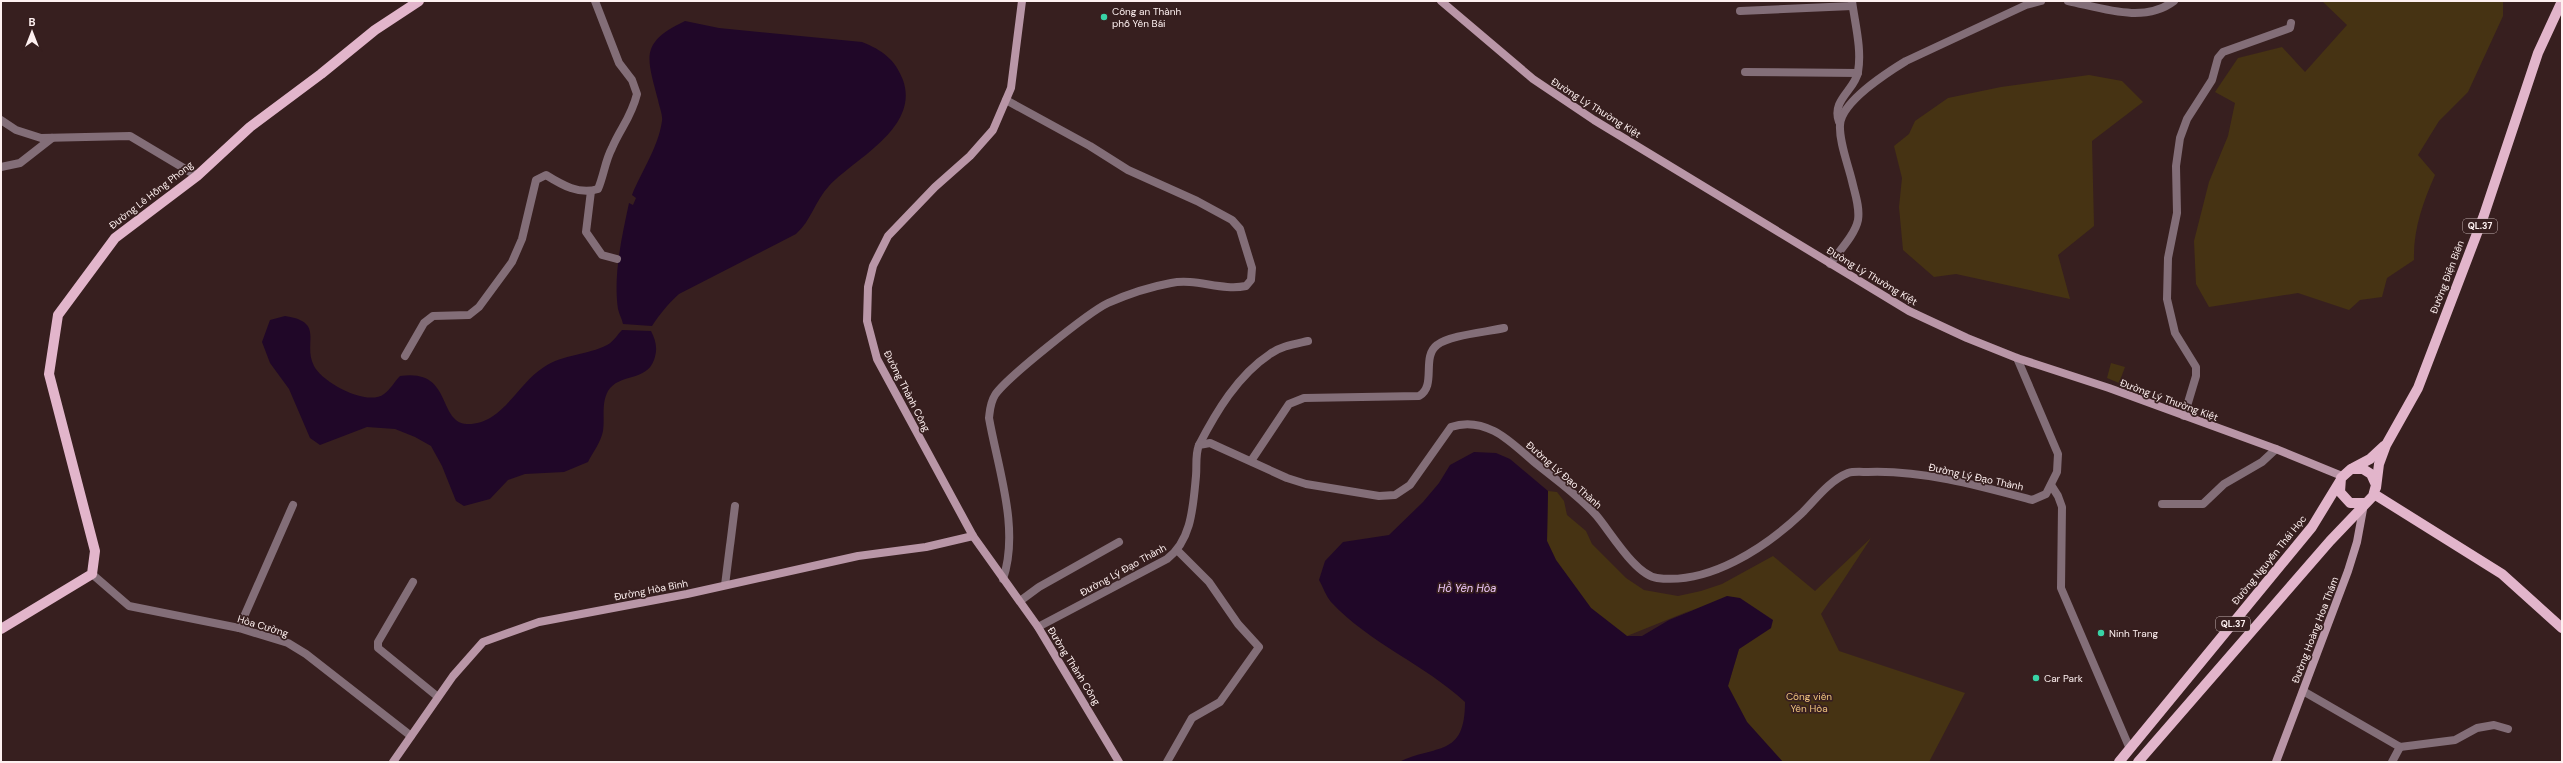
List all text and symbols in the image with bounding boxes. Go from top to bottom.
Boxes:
place label: Công an Thành phố Yên Bái [1112,5,1181,30]
north arrow [12,12,52,52]
marker: Công an Thành phố Yên Bái [1099,12,1109,22]
text: B [28,15,36,29]
street label: Đường Lý Thường Kiệt [1549,75,1643,141]
street label: Đường Lê Hồng Phong [106,158,196,232]
road number: QL.37 [2463,219,2497,233]
street label: Đường Điện Biên [2427,238,2467,316]
street label: Đường Lý Thường Kiệt [1824,244,1920,308]
street label: Đường Thành Công [881,348,933,434]
street label: Đường Lý Thường Kiệt [2118,376,2220,424]
street label: Đường Lý Đạo Thành [1523,438,1605,512]
street label: Đường Lý Đạo Thành [1927,461,2025,493]
street label: Đường Nguyễn Thái Học [2229,512,2309,607]
street label: Đường Lý Đạo Thành [1078,541,1169,599]
street label: Đường Hoàng Hoa Thám [2289,575,2341,685]
street label: Đường Hòa Bình [613,576,689,604]
water label: Hồ Yên Hòa [1438,581,1496,595]
street label: Hòa Cường [236,612,290,640]
road number: QL.37 [2216,617,2250,631]
street label: Đường Thành Công [1045,625,1103,708]
place label: Ninh Trang [2109,627,2158,640]
marker: Ninh Trang [2096,628,2106,638]
place label: Car Park [2044,672,2083,685]
marker: Car Park [2031,673,2041,683]
park label: Công viên Yên Hòa [1786,690,1832,715]

